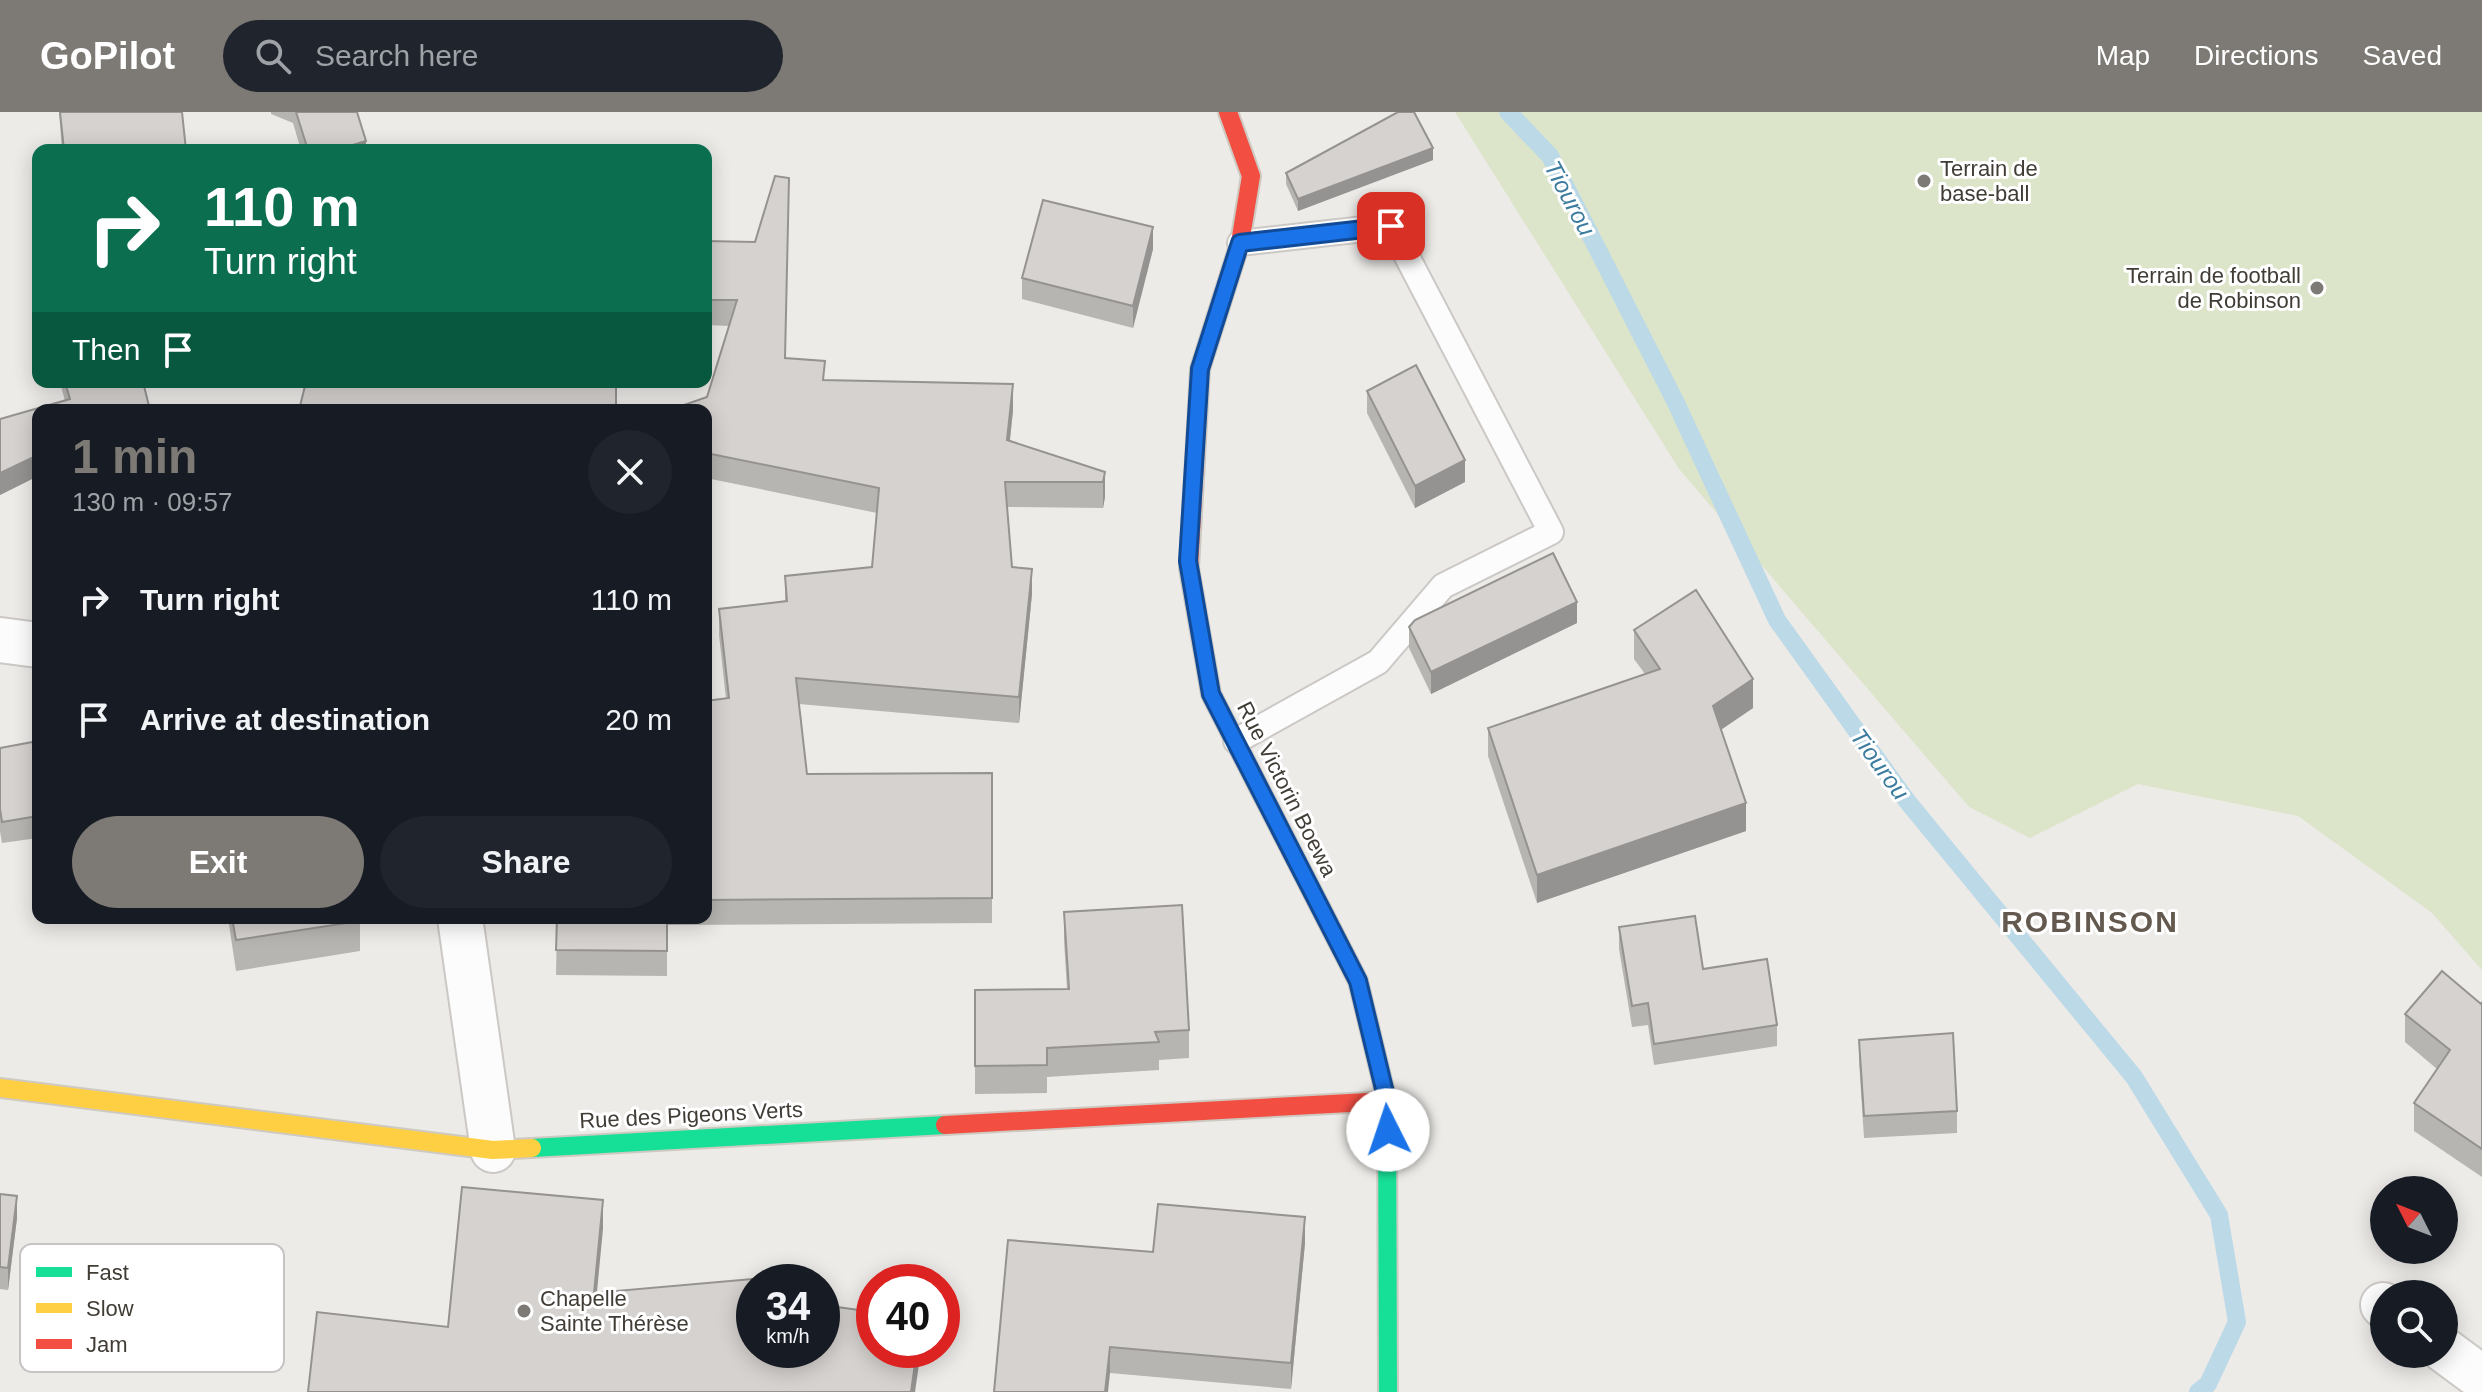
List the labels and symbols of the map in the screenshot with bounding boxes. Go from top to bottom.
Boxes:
water label: Tiourou [1539,156,1601,240]
place label: Terrain de base-ball [1940,156,2038,206]
marker: Terrain de base-ball [1915,172,1933,190]
pin [1357,192,1425,260]
place label: Terrain de football de Robinson [2126,263,2301,313]
marker: Terrain de football de Robinson [2308,279,2326,297]
street label: Rue Victorin Boewa [1232,697,1342,881]
water label: Tiourou [1845,723,1915,805]
district label: ROBINSON [2001,905,2179,938]
position arrow [1346,1088,1430,1172]
street label: Rue des Pigeons Verts [579,1097,803,1133]
north arrow [2370,1176,2458,1264]
legend [20,1244,284,1372]
text: Fast [86,1260,129,1285]
speed limit sign: 40 [856,1264,960,1368]
place label: Chapelle Sainte Thérèse [540,1286,689,1336]
text: Slow [86,1296,134,1321]
marker: Chapelle Sainte Thérèse [515,1302,533,1320]
text: Jam [86,1332,128,1357]

